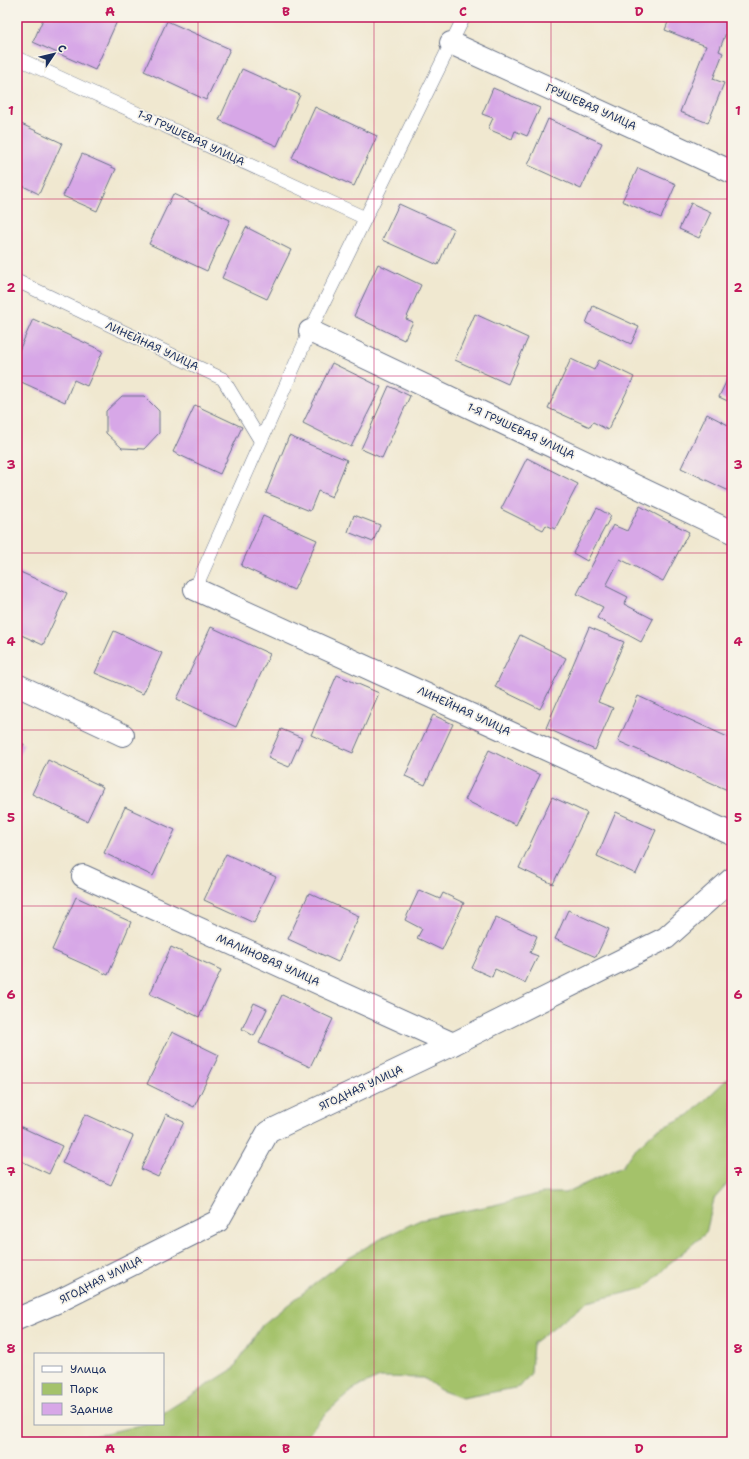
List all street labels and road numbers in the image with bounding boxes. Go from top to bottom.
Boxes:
street label: ГРУШЕВАЯ УЛИЦА [543,80,639,134]
street label: 1-Я ГРУШЕВАЯ УЛИЦА [135,106,247,170]
street label: ЛИНЕЙНАЯ УЛИЦА [103,317,201,374]
street label: 1-Я ГРУШЕВАЯ УЛИЦА [465,399,577,463]
street label: ЛИНЕЙНАЯ УЛИЦА [415,682,513,739]
street label: МАЛИНОВАЯ УЛИЦА [214,930,322,990]
street label: ЯГОДНАЯ УЛИЦА [317,1062,405,1114]
street label: ЯГОДНАЯ УЛИЦА [57,1253,145,1307]

